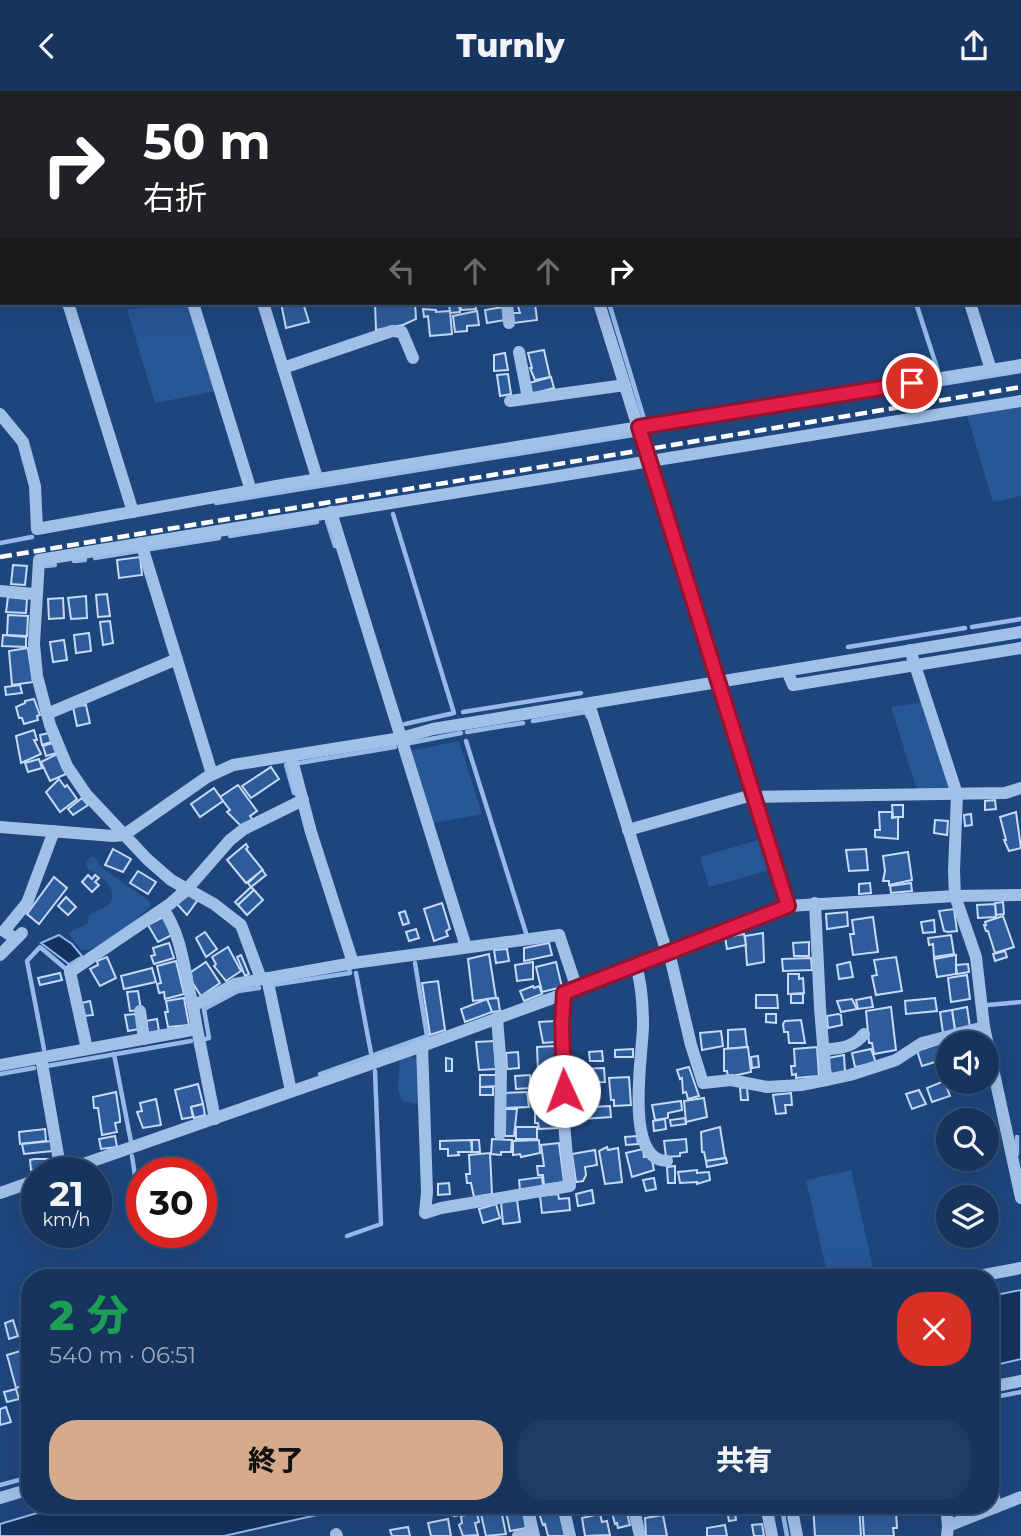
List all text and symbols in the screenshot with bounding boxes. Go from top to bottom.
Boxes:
text: Turnly [456,26,565,65]
icon: back [28,27,66,65]
icon: share [955,27,993,65]
text: 50 m [143,112,271,171]
icon: right [28,119,119,210]
text: 右折 [143,178,207,217]
icon: left [383,252,421,290]
icon: ahead [456,252,494,290]
icon: ahead [529,252,567,290]
icon: right [602,252,640,290]
pin [882,353,942,413]
icon: arrive [893,364,931,402]
map controls [936,1031,999,1248]
button: sound [936,1031,999,1094]
position arrow [527,1054,601,1128]
button: search [936,1108,999,1171]
speed limit sign: 30 [126,1157,217,1248]
text: 21 [49,1172,84,1215]
button: layers [936,1185,999,1248]
text: km/h [42,1209,91,1231]
text: 2 分 [49,1289,128,1341]
button: close [897,1292,971,1366]
text: 540 m · 06:51 [49,1341,196,1369]
button: 終了 [49,1420,503,1500]
button: 共有 [517,1420,971,1500]

